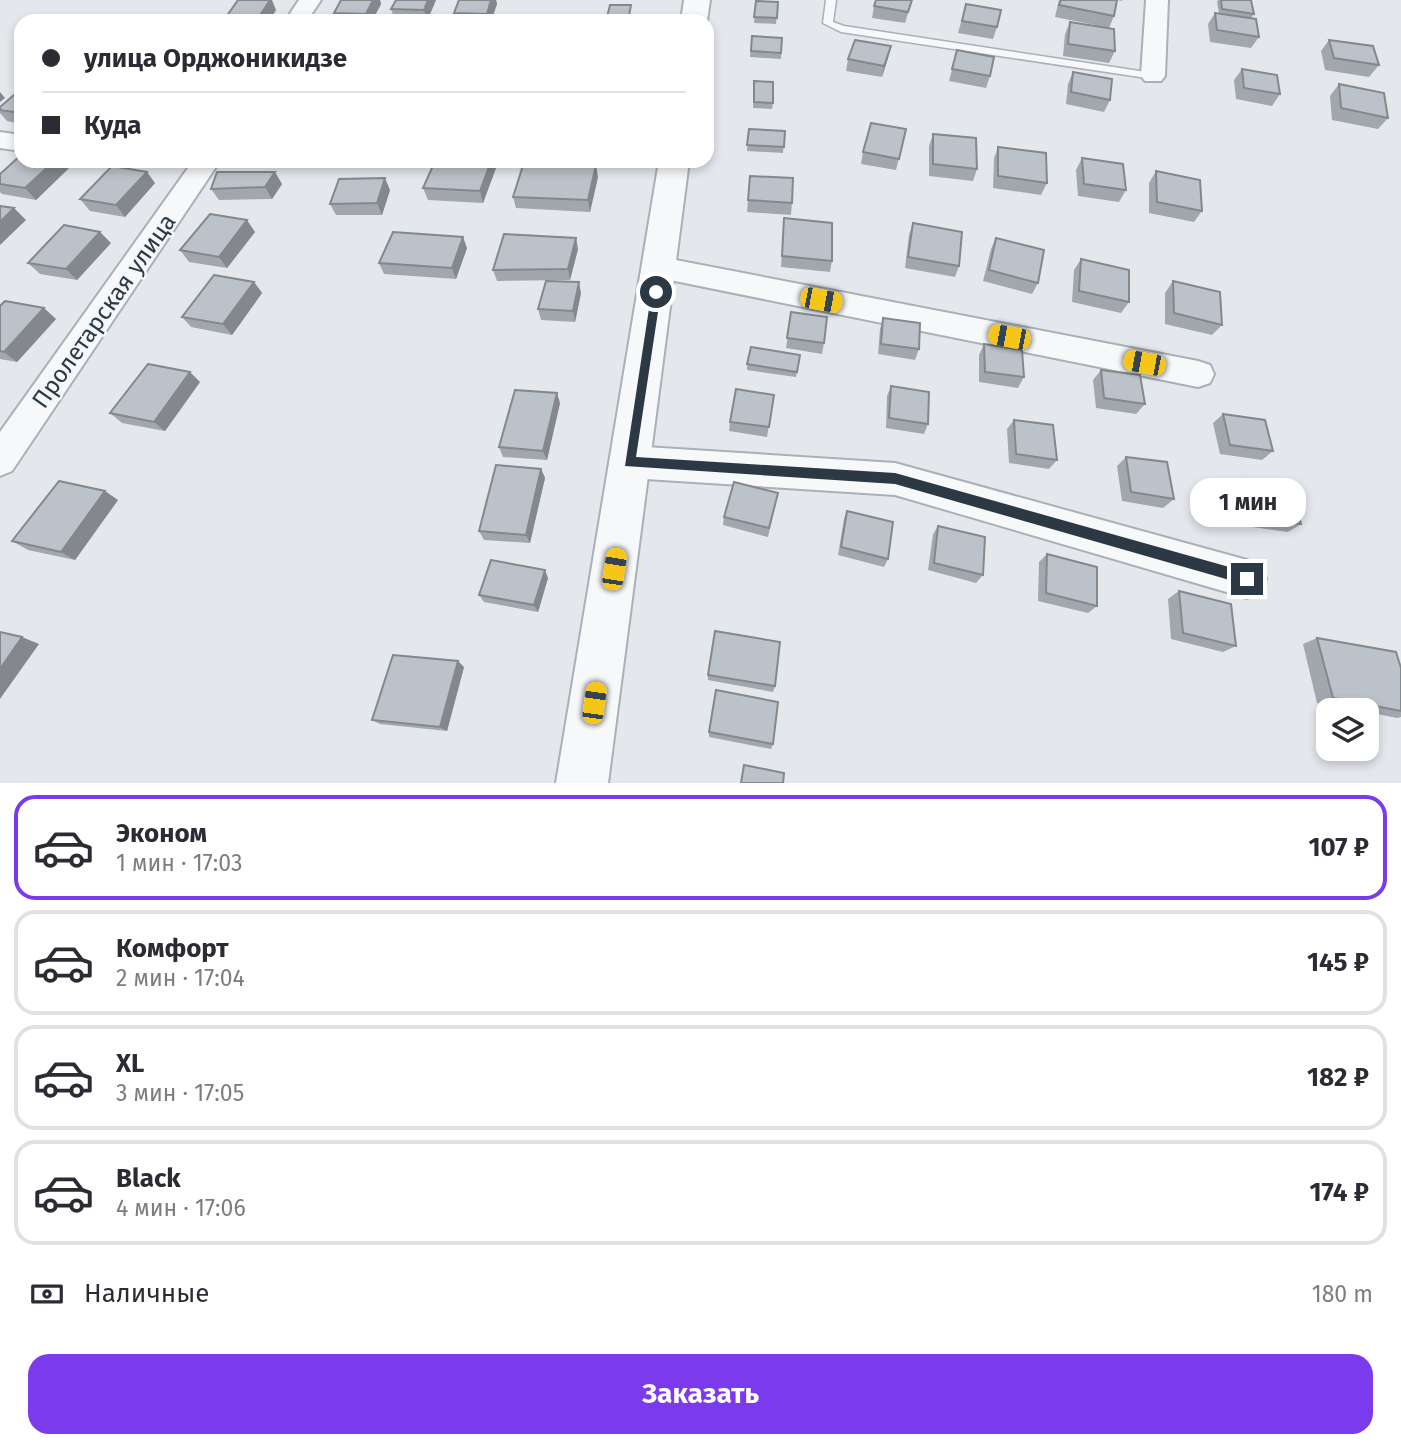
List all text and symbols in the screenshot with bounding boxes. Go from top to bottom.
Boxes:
text: улица Орджоникидзе [84,43,347,74]
text: Куда [84,110,142,141]
street label: Пролетарская улица [26,208,182,414]
route start [640,276,672,308]
car [799,286,844,314]
car [987,323,1032,351]
car [1122,349,1167,377]
callout: 1 мин [1189,477,1305,526]
text: 1 мин [1219,488,1277,516]
car [601,547,628,591]
route end [1231,563,1263,595]
car [581,681,608,725]
map controls [1316,698,1379,761]
button: layers [1316,698,1379,761]
icon: car [32,816,95,879]
text: Эконом [116,818,207,849]
text: 107 ₽ [1308,832,1369,863]
text: 1 мин · 17:03 [116,849,242,877]
icon: car [32,931,95,994]
text: Комфорт [116,933,229,964]
text: 145 ₽ [1307,947,1369,978]
text: 2 мин · 17:04 [116,964,245,992]
icon: car [32,1046,95,1109]
text: XL [116,1048,144,1079]
text: 182 ₽ [1307,1062,1369,1093]
text: 3 мин · 17:05 [116,1079,244,1107]
icon: car [32,1161,95,1224]
text: Black [116,1163,181,1194]
text: 174 ₽ [1309,1177,1369,1208]
text: 4 мин · 17:06 [116,1194,246,1222]
icon: cash [28,1275,66,1313]
text: Наличные [84,1278,209,1309]
text: 180 m [1312,1280,1373,1308]
button: Заказать [28,1354,1373,1434]

